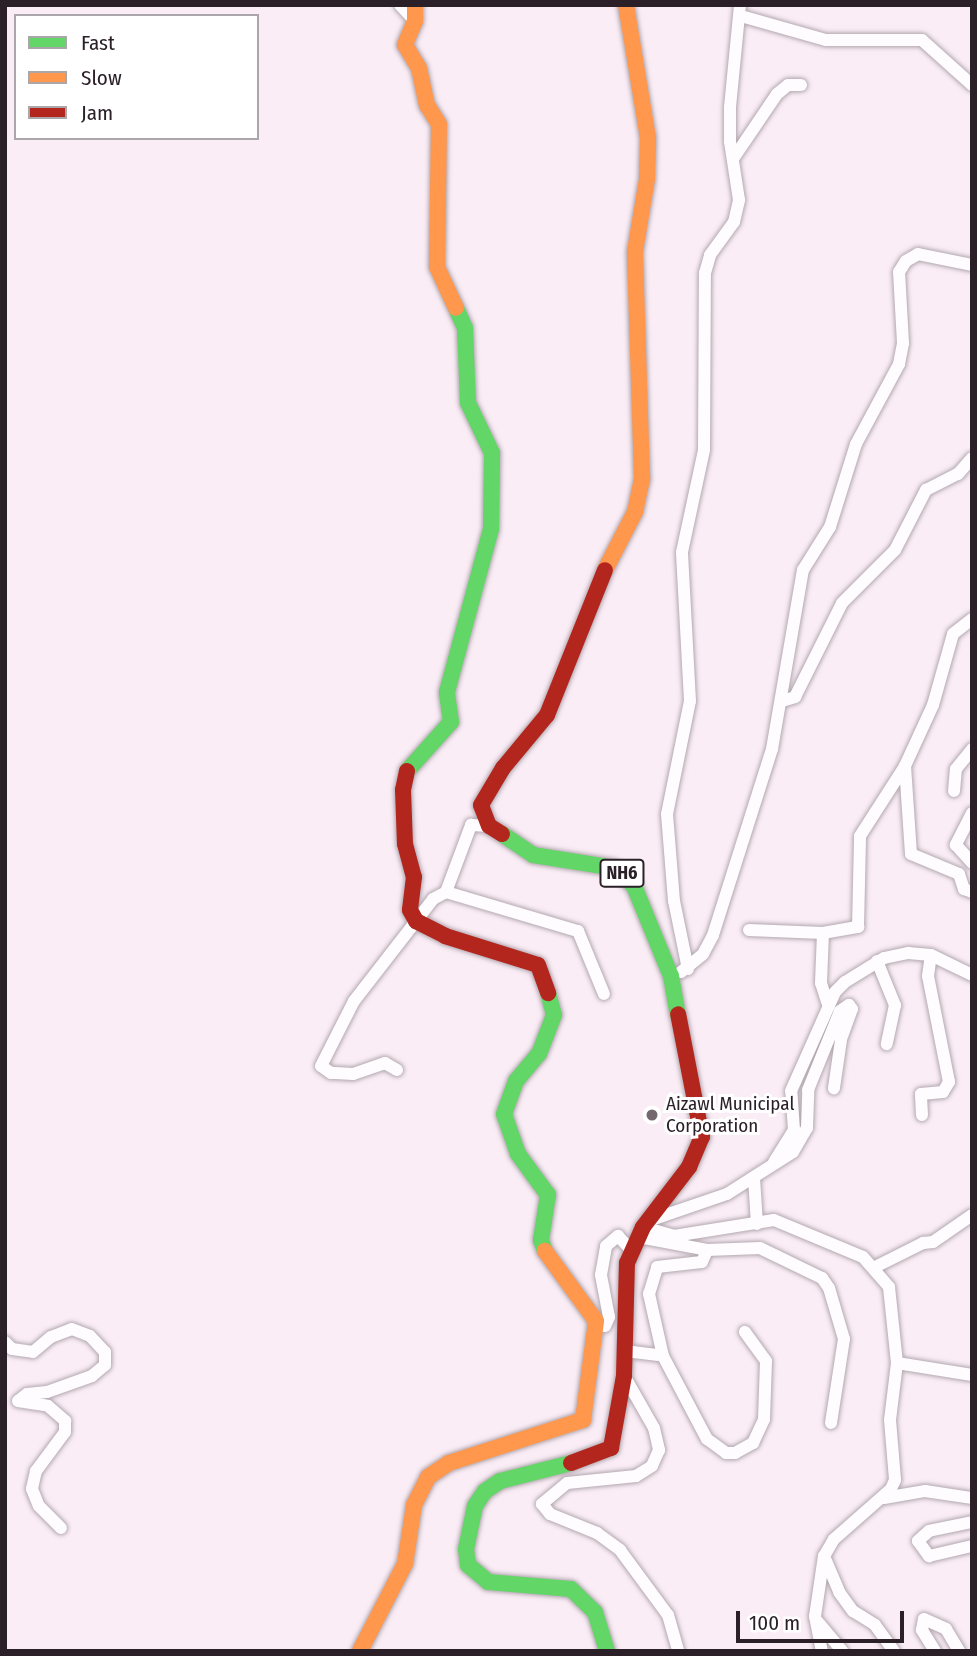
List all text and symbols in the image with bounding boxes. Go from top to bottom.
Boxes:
legend [14,14,259,140]
text: Fast [81,30,115,56]
text: Slow [81,65,122,91]
text: Jam [81,100,113,126]
road number: NH6 [599,858,645,888]
place label: Aizawl Municipal Corporation [666,1093,794,1137]
marker: Aizawl Municipal Corporation [644,1107,660,1123]
scale bar [739,1596,907,1640]
text: 100 m [749,1610,800,1636]

